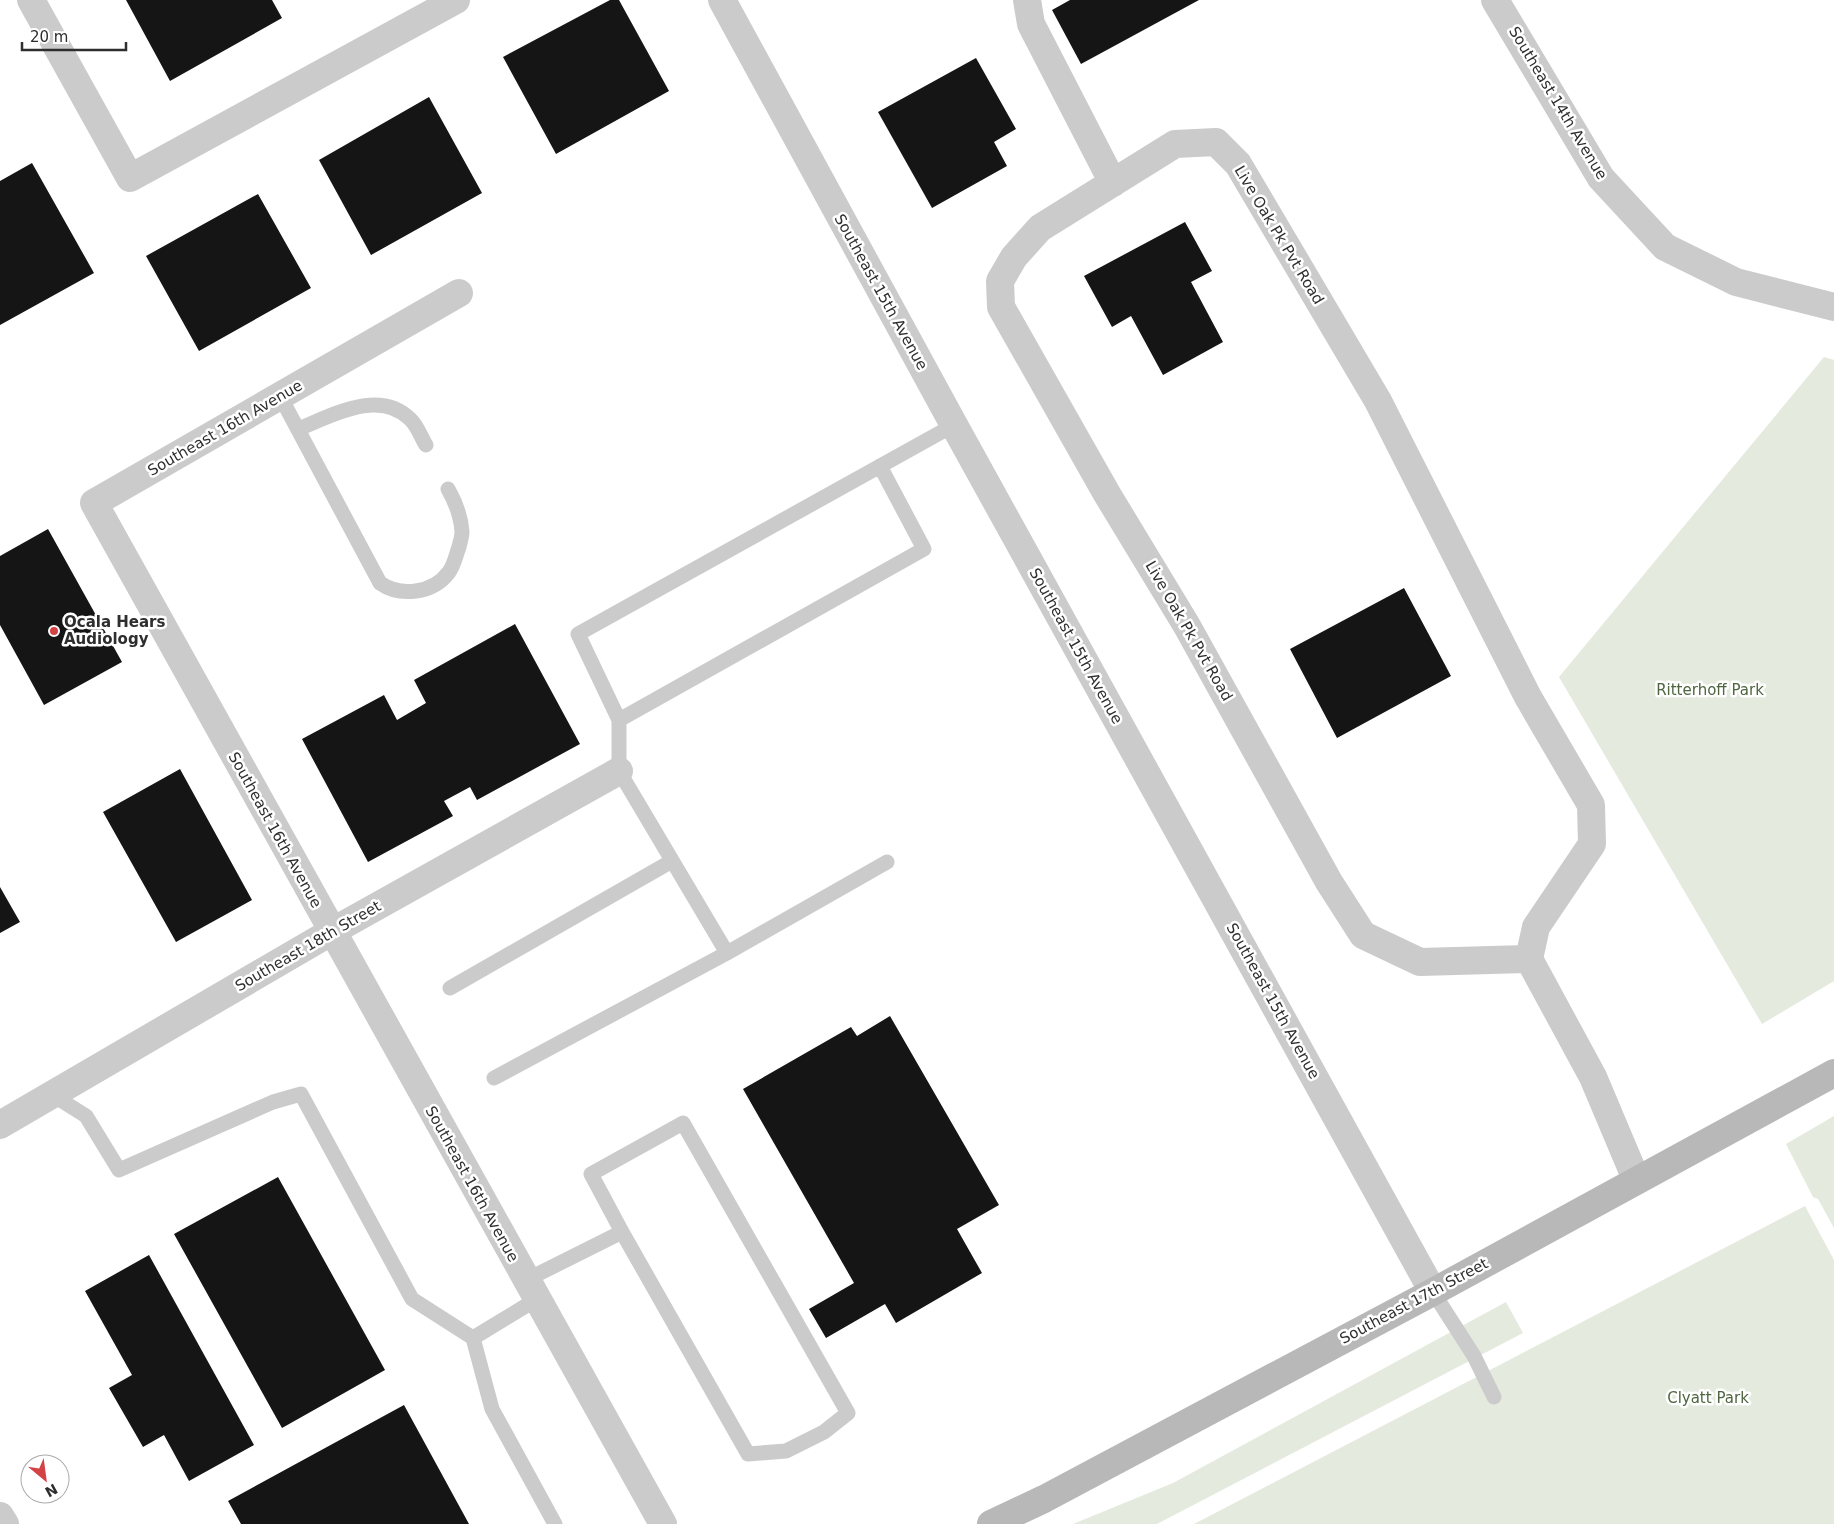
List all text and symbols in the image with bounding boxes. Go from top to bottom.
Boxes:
scale bar [22,20,126,52]
street label: Southeast 14th Avenue [1505,23,1611,183]
text: 20 m [30,28,68,46]
street label: Live Oak Pk Pvt Road [1230,162,1328,308]
street label: Southeast 15th Avenue [831,211,931,373]
street label: Southeast 16th Avenue [145,376,305,480]
street label: Live Oak Pk Pvt Road [1142,558,1236,704]
street label: Southeast 15th Avenue [1026,565,1126,727]
place label: Ocala Hears Audiology [64,613,165,648]
marker: Ocala Hears Audiology [48,625,60,637]
park label: Ritterhoff Park [1656,681,1764,699]
street label: Southeast 16th Avenue [225,749,325,911]
street label: Southeast 18th Street [232,897,384,995]
street label: Southeast 15th Avenue [1223,920,1323,1082]
street label: Southeast 16th Avenue [422,1103,522,1265]
street label: Southeast 17th Street [1337,1254,1491,1348]
park label: Clyatt Park [1667,1389,1749,1407]
north arrow [20,1454,70,1504]
text: N [42,1481,60,1500]

